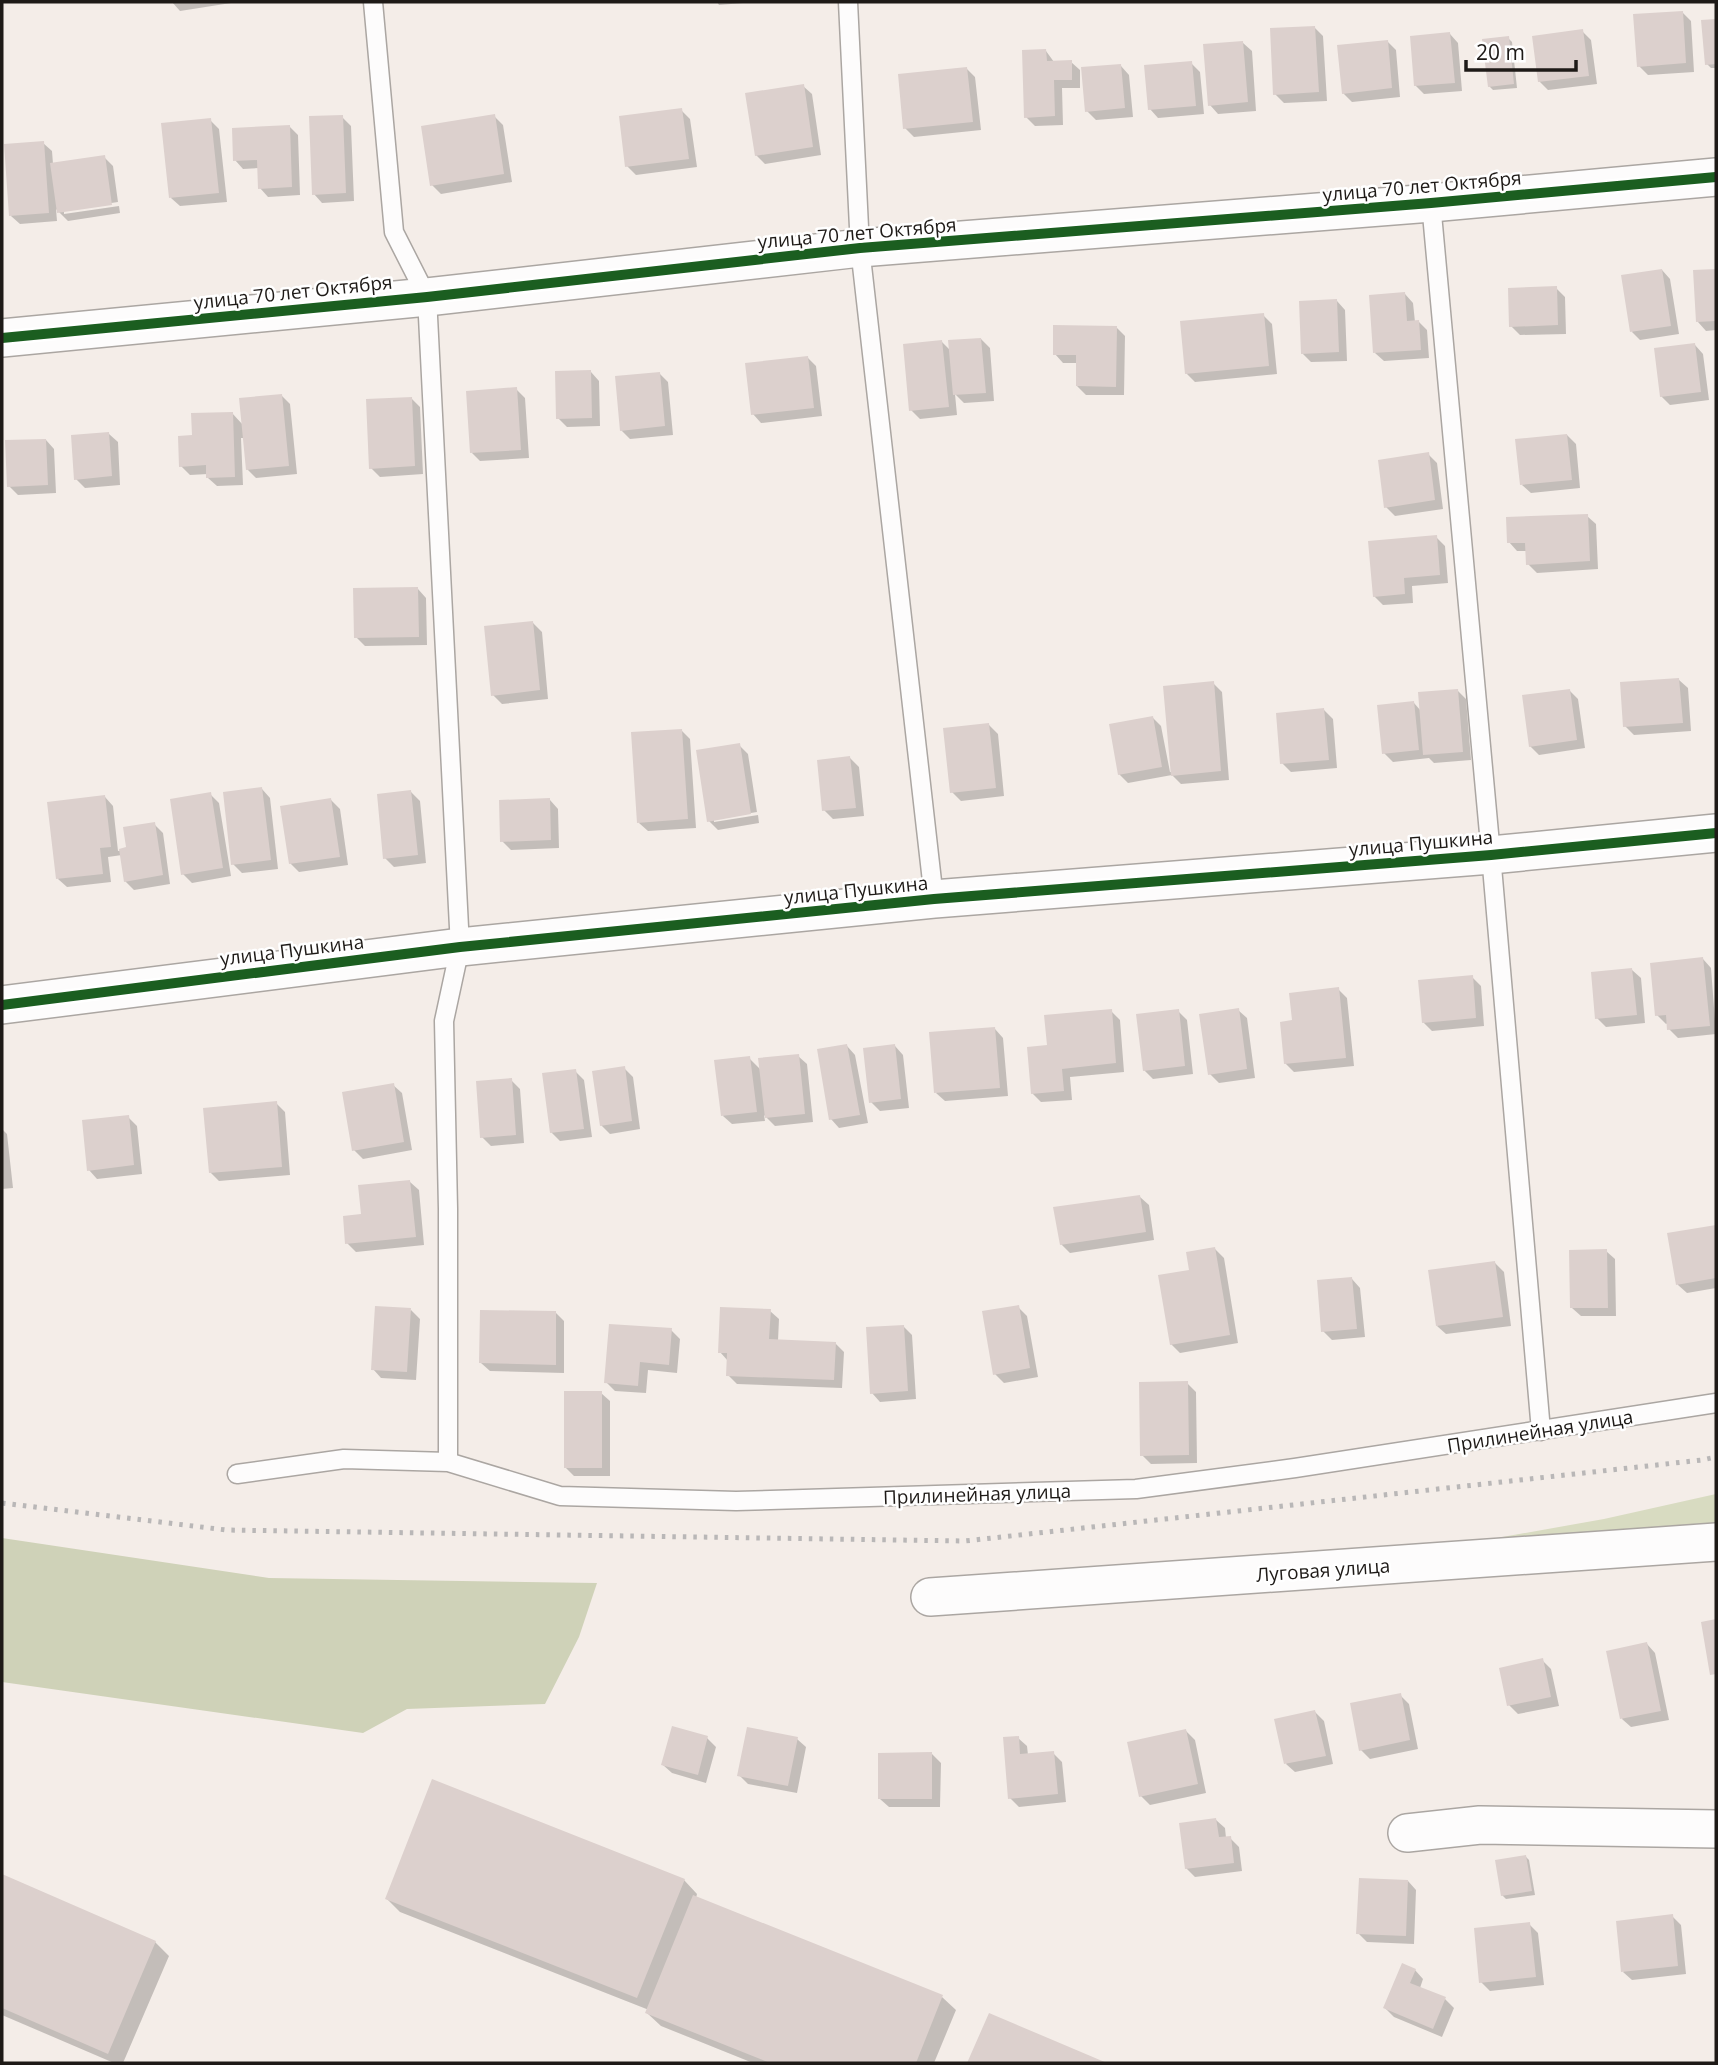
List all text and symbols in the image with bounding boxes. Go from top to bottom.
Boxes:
scale bar [1466,28,1576,72]
text: 20 m [1476,38,1525,66]
street label: улица 70 лет Октября [1322,164,1522,208]
street label: улица 70 лет Октября [757,211,957,255]
street label: улица 70 лет Октября [192,269,394,315]
street label: улица Пушкина [1348,824,1494,862]
street label: улица Пушкина [783,870,929,910]
street label: улица Пушкина [219,928,365,972]
street label: Прилинейная улица [1445,1403,1635,1459]
street label: Прилинейная улица [882,1478,1072,1510]
street label: Луговая улица [1255,1552,1391,1588]

